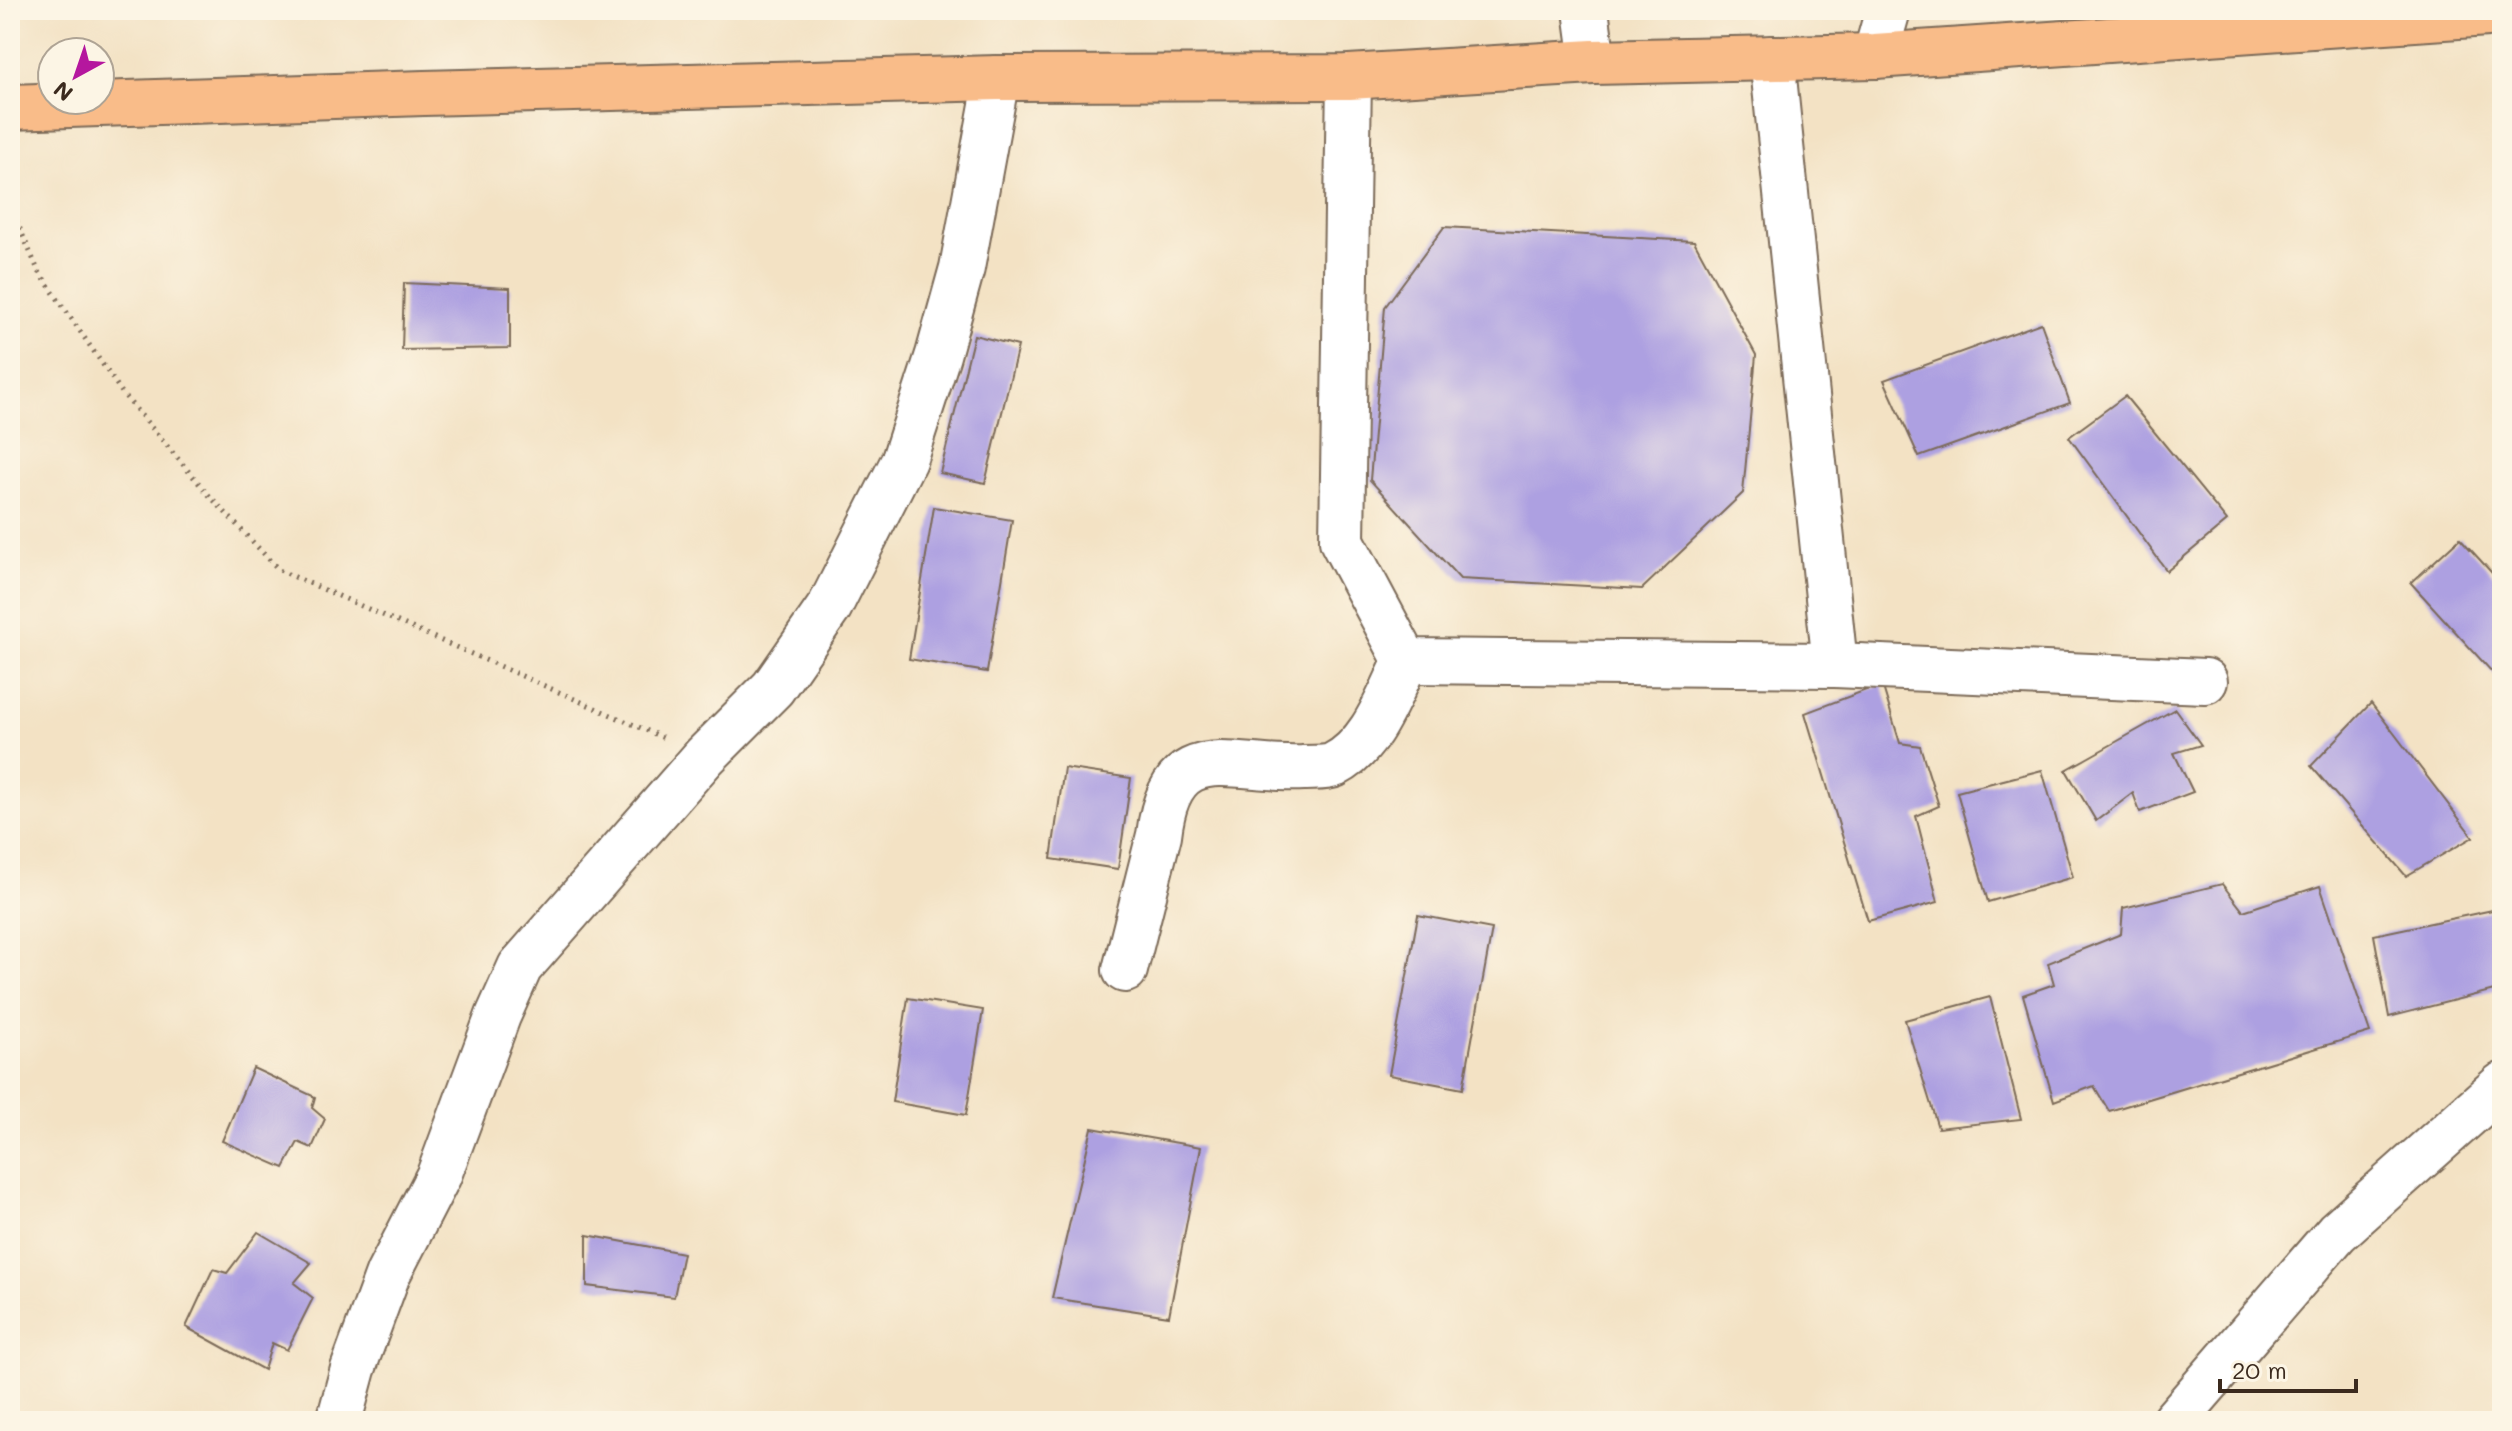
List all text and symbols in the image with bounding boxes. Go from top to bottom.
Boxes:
north arrow [36,36,116,116]
text: N [47,75,79,108]
scale bar [2220,1343,2356,1393]
text: 20 m [2232,1354,2287,1385]

